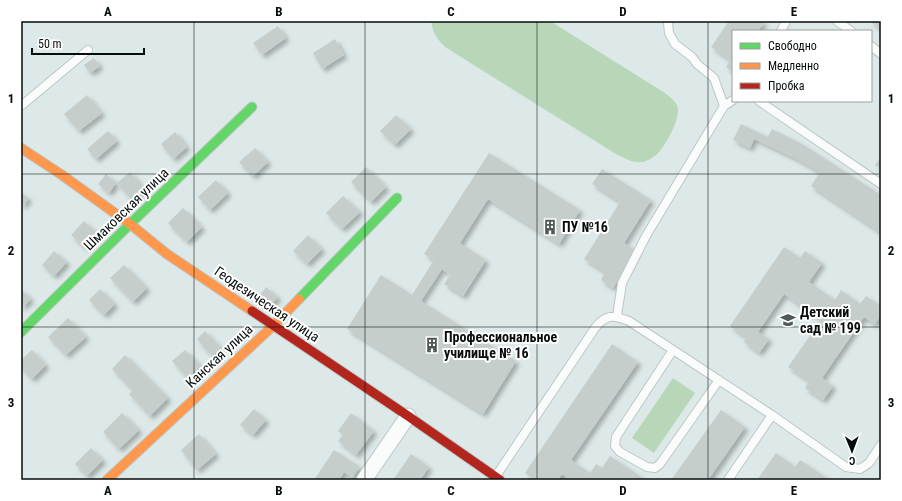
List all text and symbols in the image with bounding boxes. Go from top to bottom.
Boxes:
text: A [104,4,112,19]
text: B [275,4,283,19]
text: C [447,4,455,19]
text: D [619,4,627,19]
text: E [791,4,798,19]
scale bar [32,30,144,56]
legend [732,30,872,102]
text: 50 m [38,37,62,51]
text: Свободно [768,39,817,53]
text: Медленно [768,59,819,73]
text: Пробка [768,79,805,93]
text: 1 [8,91,14,106]
text: 1 [888,91,894,106]
street label: Шмаковская улица [80,164,172,254]
building icon: ПУ №16 [541,218,559,236]
place label: ПУ №16 [562,219,608,235]
text: 2 [8,243,15,258]
text: 2 [888,243,895,258]
street label: Геодезическая улица [211,263,323,345]
place label: Детский сад № 199 [800,304,861,336]
school or university icon: Детский сад № 199 [779,311,797,329]
street label: Канская улица [182,321,256,391]
place label: Профессиональное училище № 16 [444,329,557,361]
building icon: Профессиональное училище № 16 [423,336,441,354]
text: 3 [8,395,14,410]
text: 3 [888,395,894,410]
north arrow [832,431,872,471]
text: С [849,454,855,467]
text: A [104,483,112,498]
text: B [275,483,283,498]
text: C [447,483,455,498]
text: D [619,483,627,498]
text: E [791,483,798,498]

